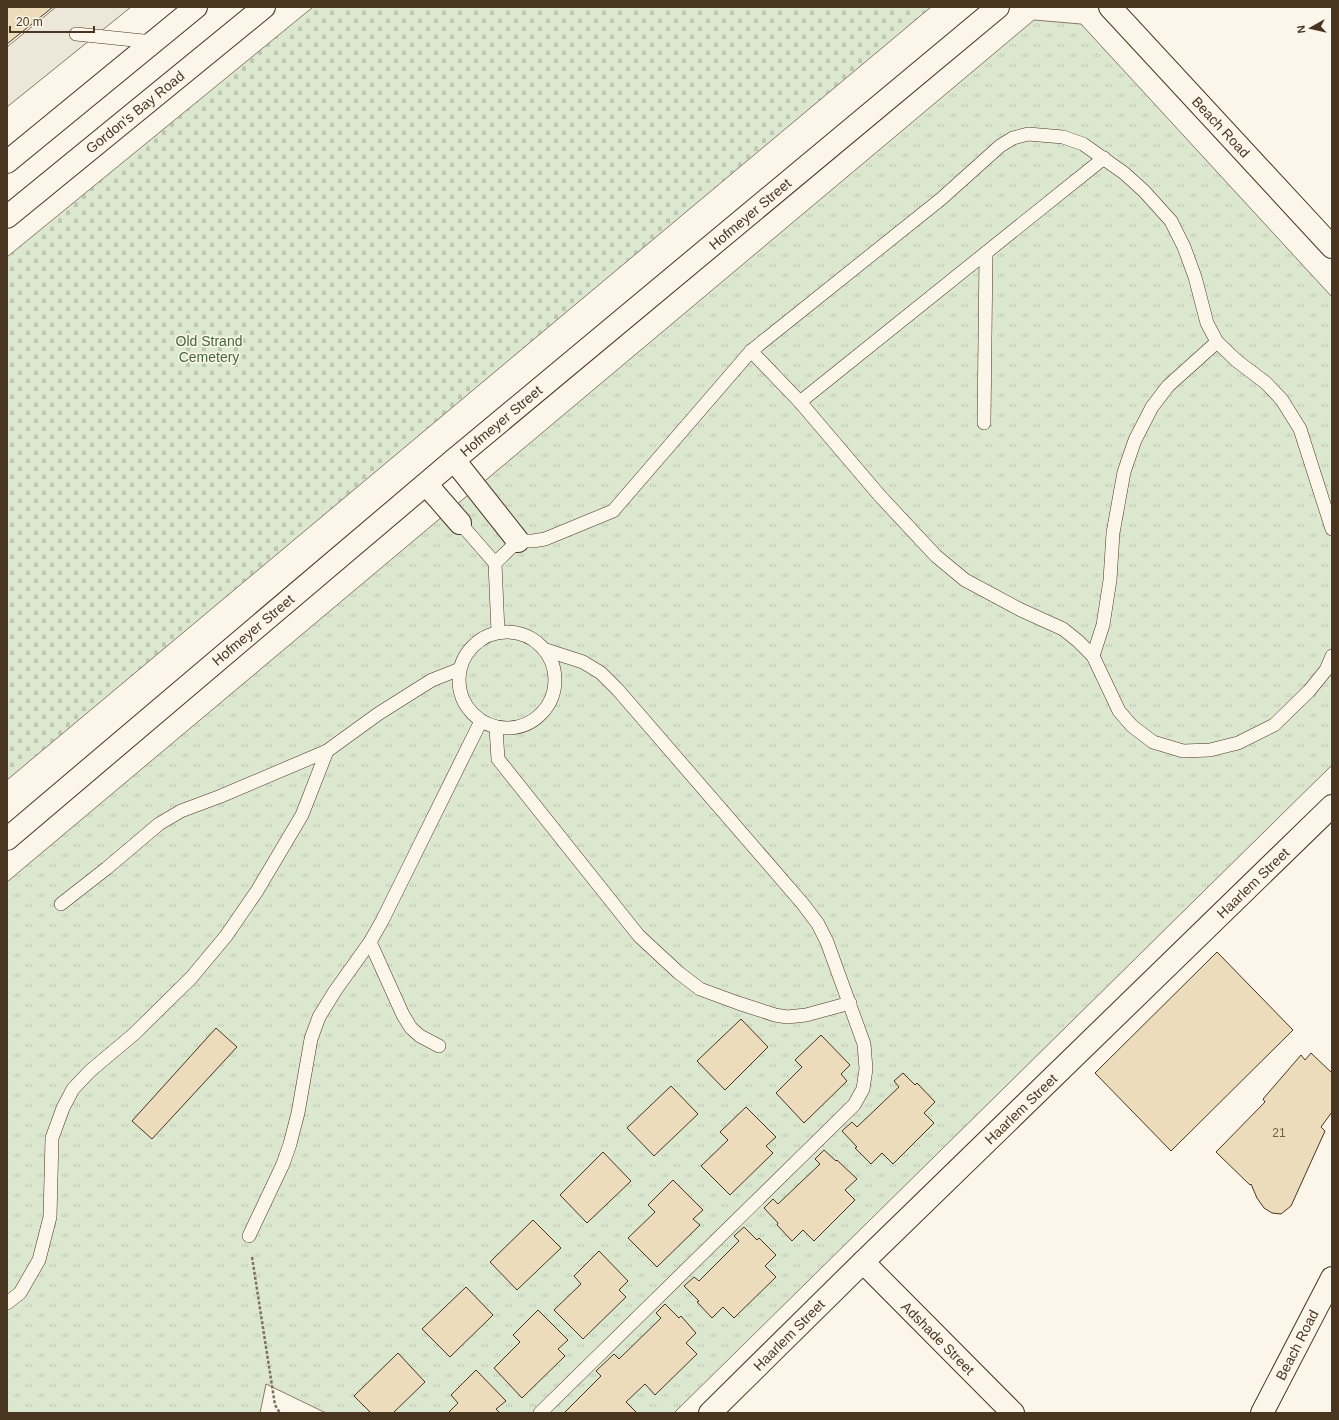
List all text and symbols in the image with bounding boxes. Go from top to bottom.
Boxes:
scale bar [10,8,94,34]
north arrow [1291,8,1331,48]
text: 20 m [16,15,43,29]
text: N [1295,25,1308,34]
street label: Gordon's Bay Road [83,67,187,157]
street label: Beach Road [1189,93,1253,161]
street label: Hofmeyer Street [706,175,794,253]
park label: Old Strand Cemetery [176,333,242,365]
street label: Hofmeyer Street [457,382,545,460]
street label: Hofmeyer Street [209,591,297,669]
street label: Haarlem Street [1214,844,1292,921]
street label: Haarlem Street [982,1070,1060,1147]
house number: 21 [1272,1126,1286,1140]
street label: Haarlem Street [750,1296,828,1374]
street label: Adshade Street [898,1298,978,1378]
street label: Beach Road [1272,1307,1322,1383]

